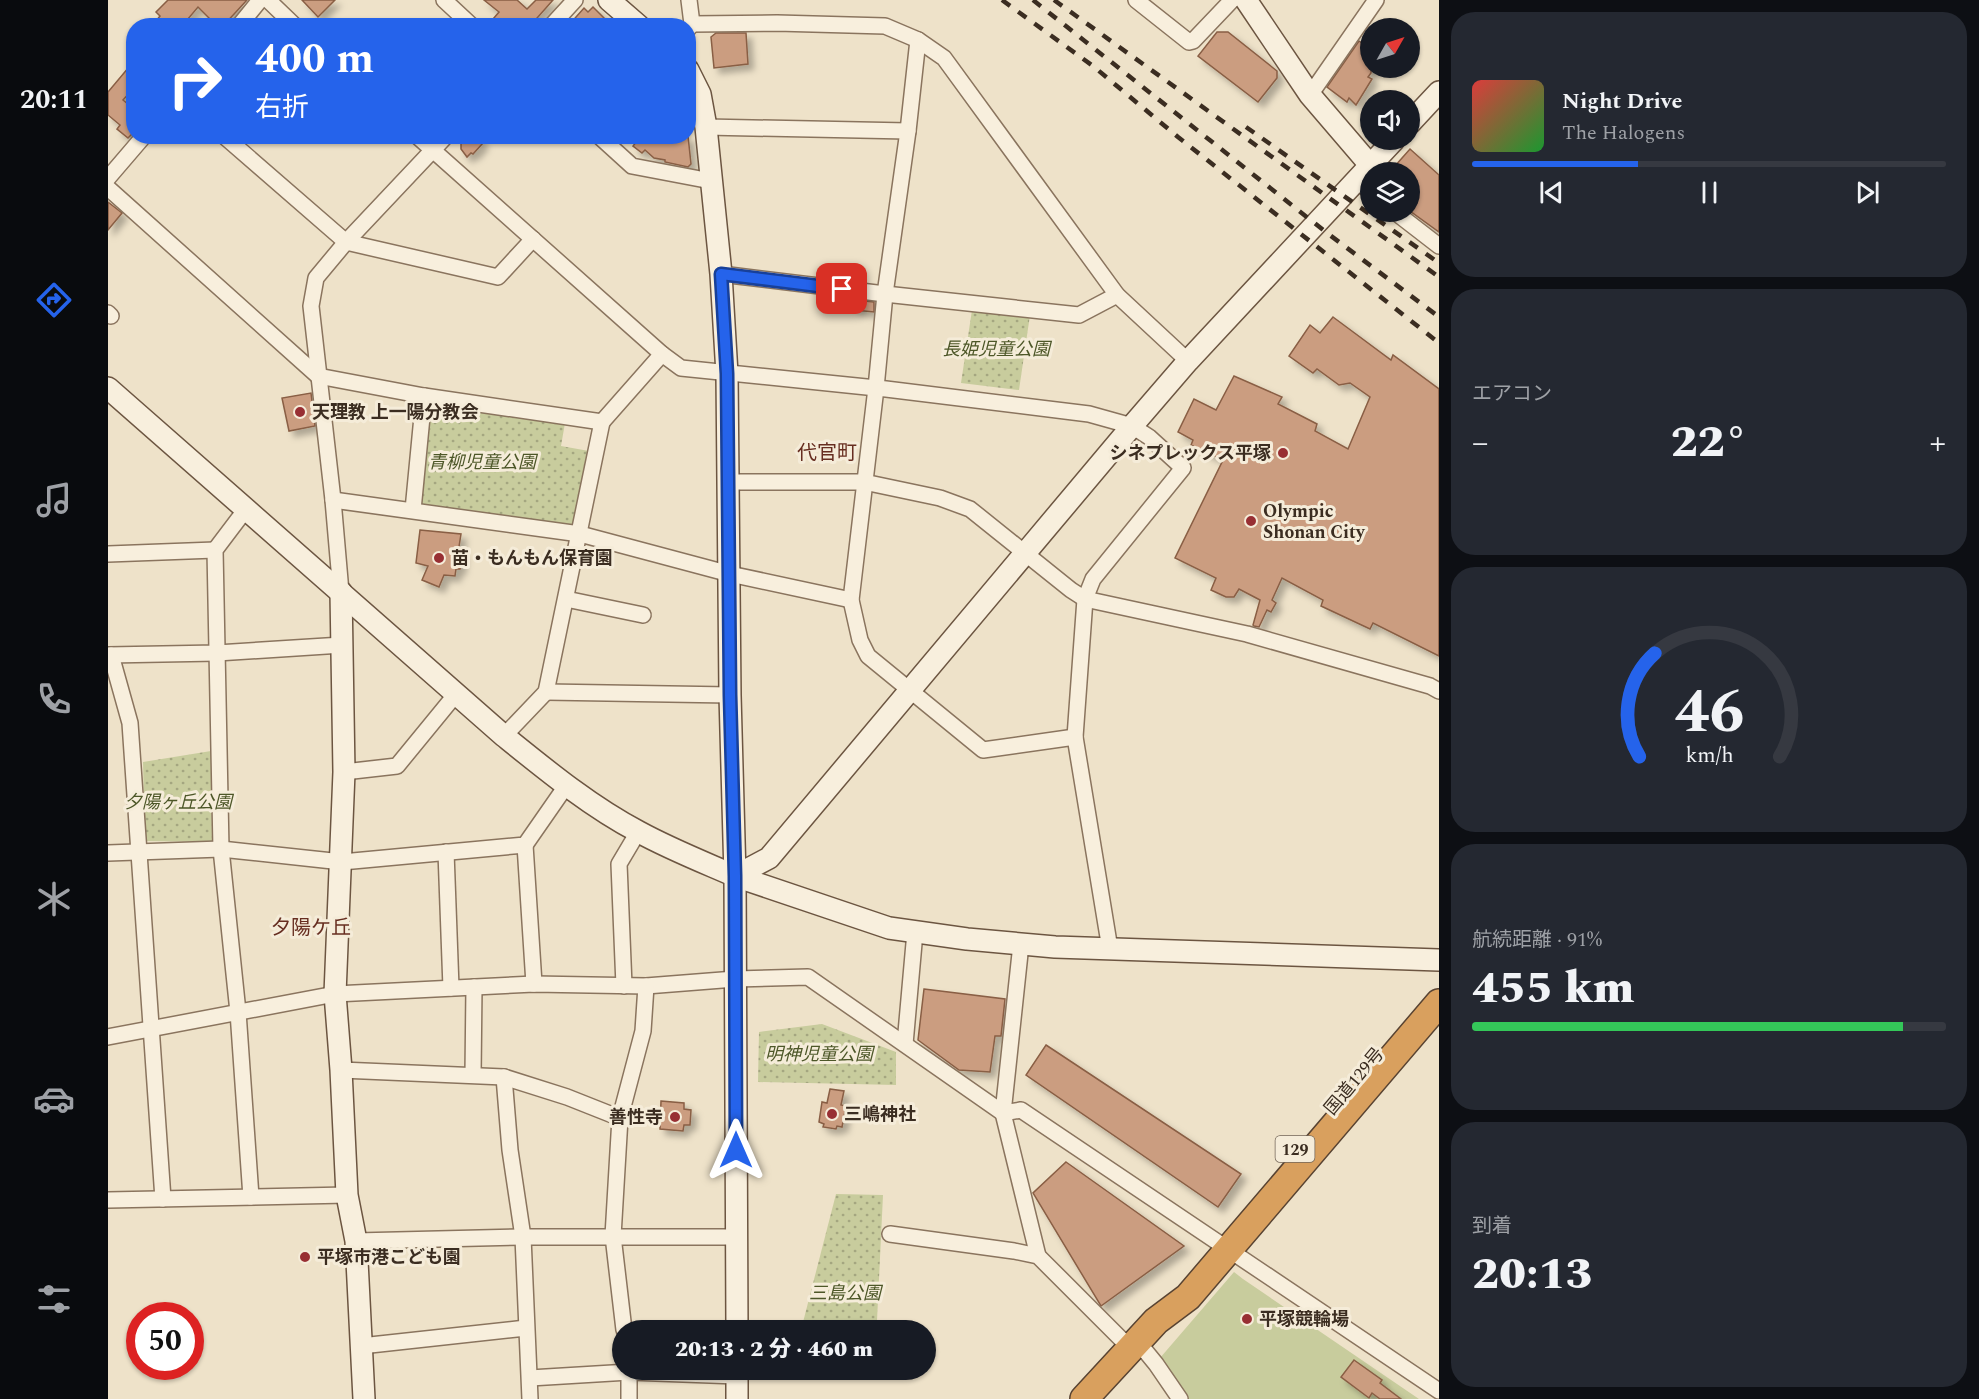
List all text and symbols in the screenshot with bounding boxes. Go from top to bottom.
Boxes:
north arrow [1360,18,1420,78]
map controls [1360,18,1420,222]
text: 400 m [255,28,374,91]
icon: right [156,42,234,120]
text: 20:11 [20,79,88,121]
text: Night Drive [1562,85,1682,118]
text: 右折 [255,87,309,129]
button: sound [1360,90,1420,150]
text: The Halogens [1562,118,1685,148]
button: layers [1360,162,1420,222]
icon: previous [1535,176,1568,209]
icon: pause [1693,176,1726,209]
icon: next [1851,176,1884,209]
pin [816,263,867,314]
icon: arrive [825,272,858,305]
icon: directions [33,279,75,321]
park label: 長姫児童公園 [942,336,1053,363]
text: エアコン [1472,379,1552,409]
place label: 天理教 上一陽分教会 [312,399,479,426]
marker: 天理教 上一陽分教会 [293,405,307,419]
text: 22° [1671,408,1747,477]
text: − [1472,418,1489,468]
text: + [1929,418,1946,468]
district label: 代官町 [797,438,857,468]
place label: シネプレックス平塚 [1110,440,1271,467]
marker: シネプレックス平塚 [1276,446,1290,460]
park label: 青柳児童公園 [428,449,539,476]
icon: music [33,479,75,521]
place label: Olympic Shonan City [1263,498,1366,546]
marker: Olympic Shonan City [1244,514,1258,528]
place label: 苗・もんもん保育園 [451,545,613,572]
marker: 苗・もんもん保育園 [432,551,446,565]
text: 46 [1674,665,1744,760]
icon: phone [33,678,75,720]
text: km/h [1685,739,1733,772]
park label: 夕陽ヶ丘公園 [124,789,235,816]
icon: climate [33,878,75,920]
district label: 夕陽ケ丘 [271,913,351,943]
text: 航続距離 · 91% [1472,925,1602,955]
text: 455 km [1472,954,1634,1023]
park label: 明神児童公園 [765,1041,876,1068]
street label: 国道129号 [1318,1042,1391,1121]
icon: car [33,1078,75,1120]
place label: 三嶋神社 [844,1101,916,1128]
place label: 善性寺 [609,1104,663,1131]
marker: 三嶋神社 [825,1107,839,1121]
marker: 善性寺 [668,1110,682,1124]
position arrow [704,1118,768,1182]
road number: 129 [1276,1136,1314,1162]
text: 到着 [1472,1211,1512,1241]
text: 20:13 [1472,1240,1593,1309]
place label: 平塚市港こども園 [317,1244,461,1271]
marker: 平塚市港こども園 [298,1250,312,1264]
icon: filters [33,1278,75,1320]
park label: 三島公園 [809,1280,884,1307]
speed limit sign: 50 [126,1302,204,1380]
place label: 平塚競輪場 [1259,1306,1349,1333]
marker: 平塚競輪場 [1240,1312,1254,1326]
text: 20:13 · 2 分 · 460 m [675,1333,873,1366]

